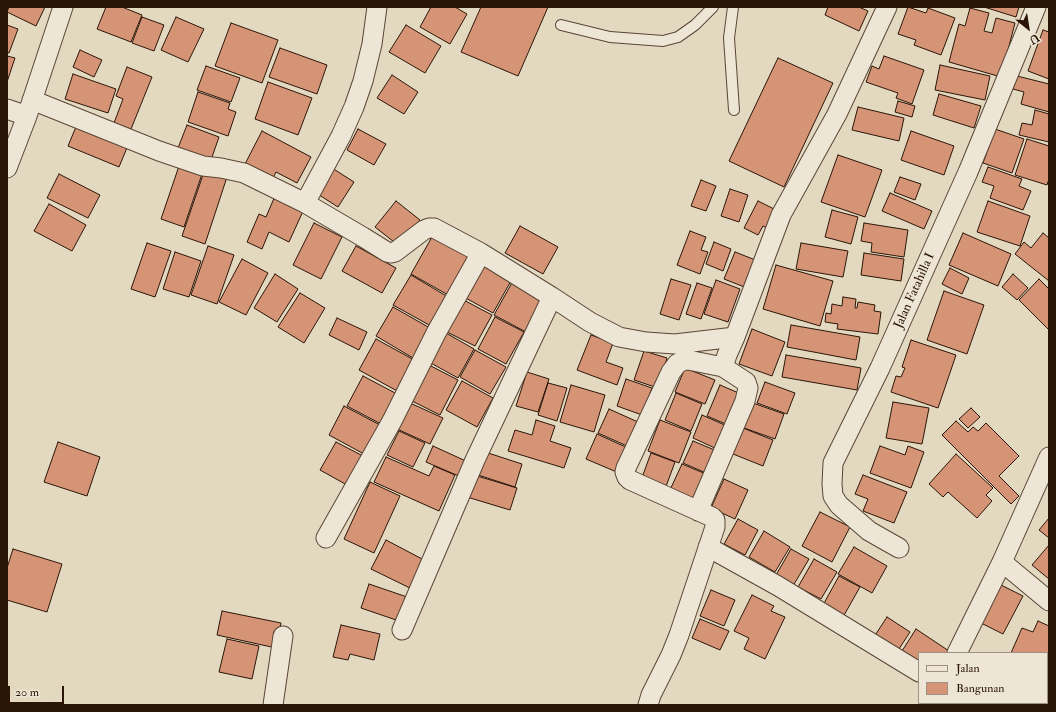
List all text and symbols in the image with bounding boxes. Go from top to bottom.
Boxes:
north arrow [1008,8,1048,48]
text: U [1027,31,1041,47]
street label: Jalan Fatahilla I [891,251,939,331]
legend [918,652,1048,704]
text: Jalan [956,661,980,676]
scale bar [10,678,66,704]
text: Bangunan [956,681,1005,696]
text: 20 m [15,685,39,700]

